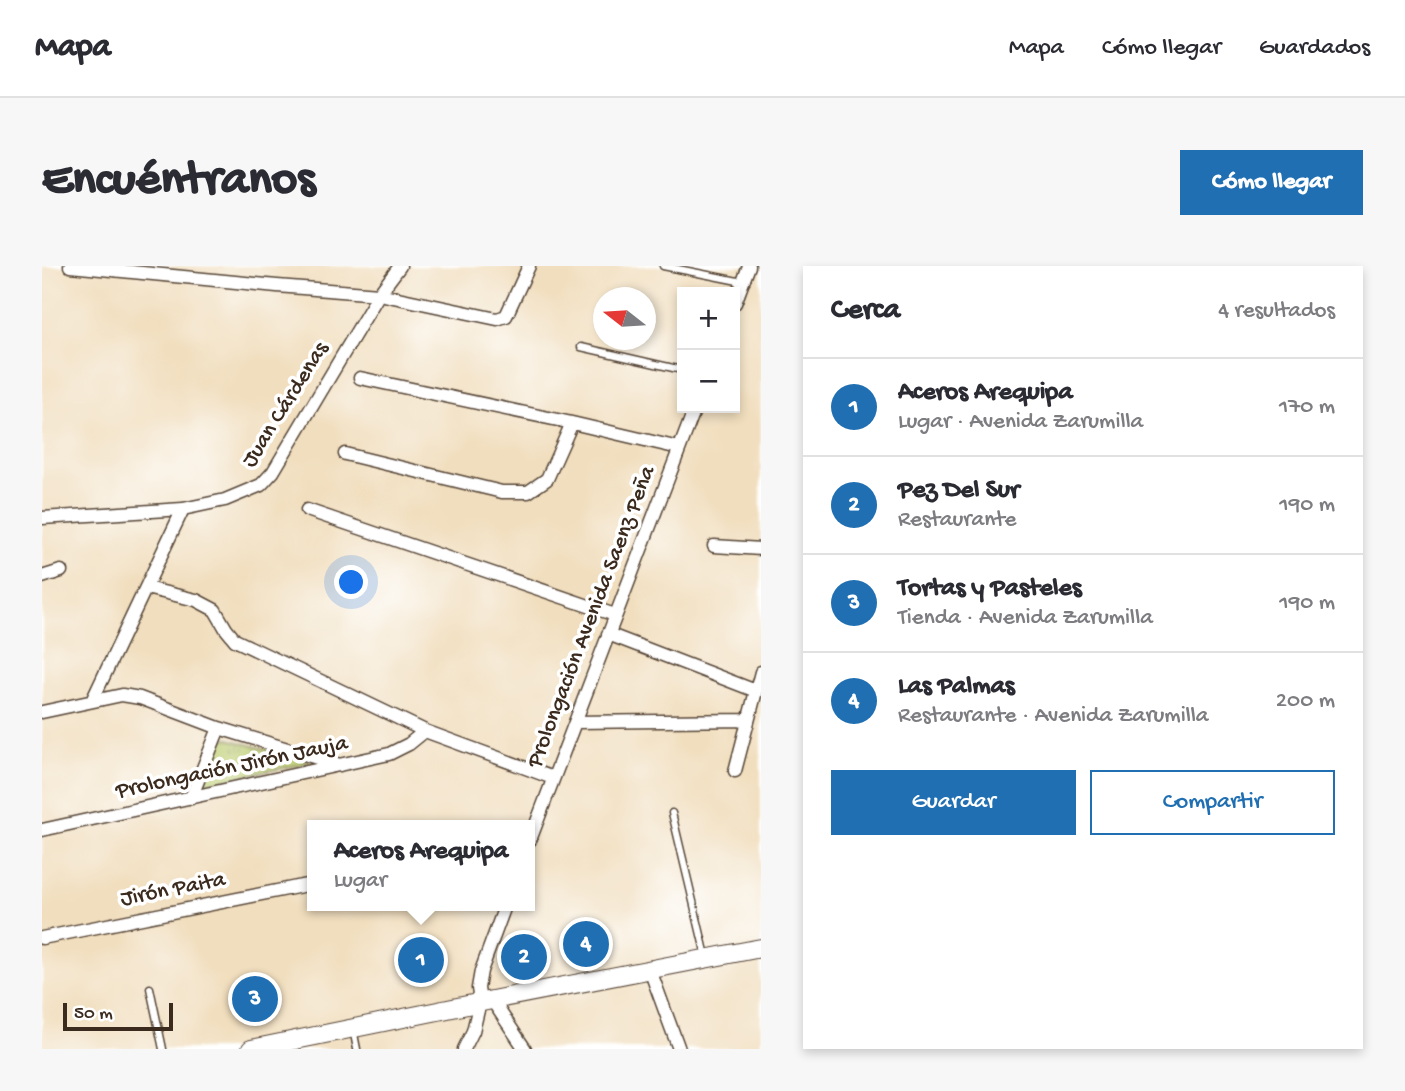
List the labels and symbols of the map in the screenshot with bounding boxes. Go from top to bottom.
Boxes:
north arrow [593,287,656,350]
street label: Juan Cárdenas [237,337,336,473]
street label: Prolongación Avenida Saenz Peña [522,461,663,773]
your location [334,565,368,599]
street label: Prolongación Jirón Jauja [113,730,352,806]
street label: Jirón Paita [118,866,229,913]
pin: 4 [563,918,609,970]
pin: 2 [501,931,547,983]
pin: 1 [398,934,444,986]
pin: 3 [232,973,278,1025]
scale bar [63,1000,173,1032]

